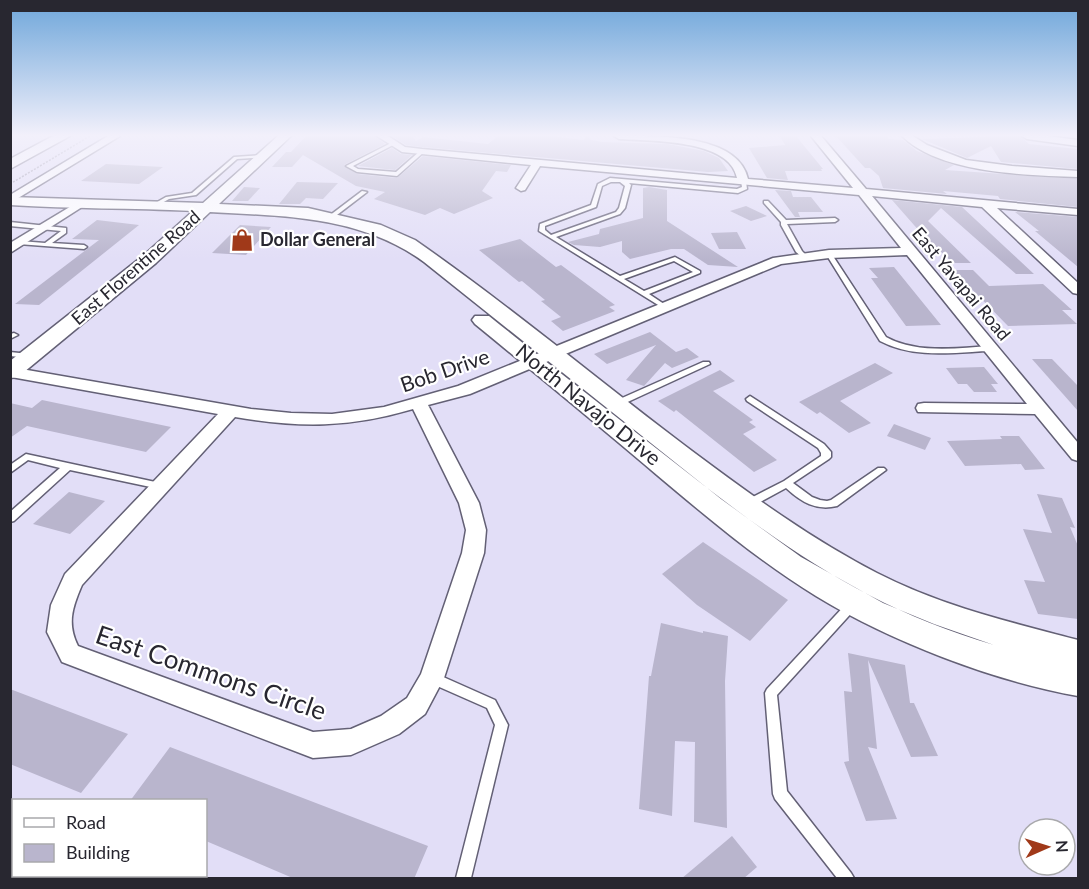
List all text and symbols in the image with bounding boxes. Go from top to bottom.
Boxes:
street label: East Florentine Road [66,205,204,329]
street label: East Yavapai Road [908,222,1016,345]
shop icon: Dollar General [229,227,255,253]
place label: Dollar General [260,228,375,250]
street label: North Navajo Drive [511,338,666,470]
street label: Bob Drive [397,343,492,396]
street label: East Commons Circle [92,618,331,727]
legend [12,799,207,877]
text: Road [66,811,106,833]
north arrow [1017,817,1077,877]
text: N [1053,840,1072,853]
text: Building [66,841,130,863]

